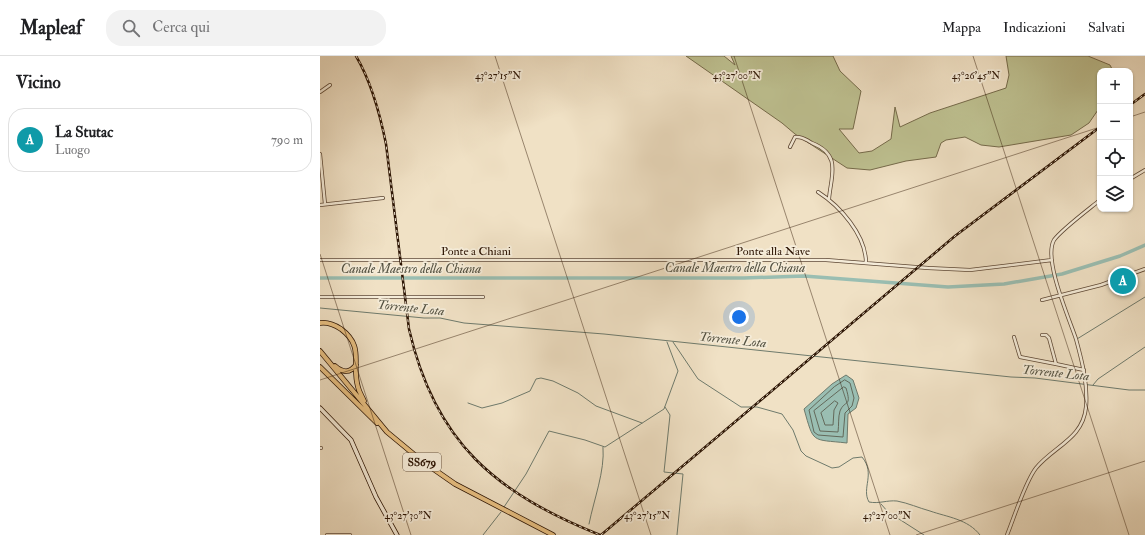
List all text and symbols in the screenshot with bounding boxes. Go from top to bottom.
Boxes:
search box [106,10,386,46]
text: Mapleaf [20,16,82,40]
icon: search [120,17,142,39]
text: Cerca qui [152,18,210,37]
text: Mappa [942,19,981,36]
text: Indicazioni [1003,19,1066,36]
text: Salvati [1088,19,1125,36]
map controls [1097,68,1133,212]
button: + [1097,68,1133,104]
text: 43°27'15"N [475,70,521,82]
text: 43°27'00"N [713,70,761,82]
text: 43°26'45"N [952,70,1000,82]
text: Vicino [16,72,61,93]
button: − [1097,104,1133,140]
text: La Stutac [55,123,113,142]
text: A [26,132,34,148]
text: 790 m [271,132,303,148]
button: locate [1097,140,1133,176]
text: Luogo [55,142,90,158]
button: layers [1097,176,1133,212]
street label: Ponte a Chiani [441,244,511,259]
street label: Ponte alla Nave [736,244,810,259]
water label: Canale Maestro della Chiana [665,260,805,276]
water label: Canale Maestro della Chiana [341,261,481,277]
pin: A [1110,266,1136,296]
water label: Torrente Lota [377,297,445,319]
your location [729,307,749,327]
water label: Torrente Lota [699,329,767,351]
water label: Torrente Lota [1022,362,1090,384]
road number: SS679 [403,453,441,471]
text: 43°27'30"N [384,510,432,522]
text: 43°27'15"N [624,510,670,522]
text: 43°27'00"N [863,510,911,522]

